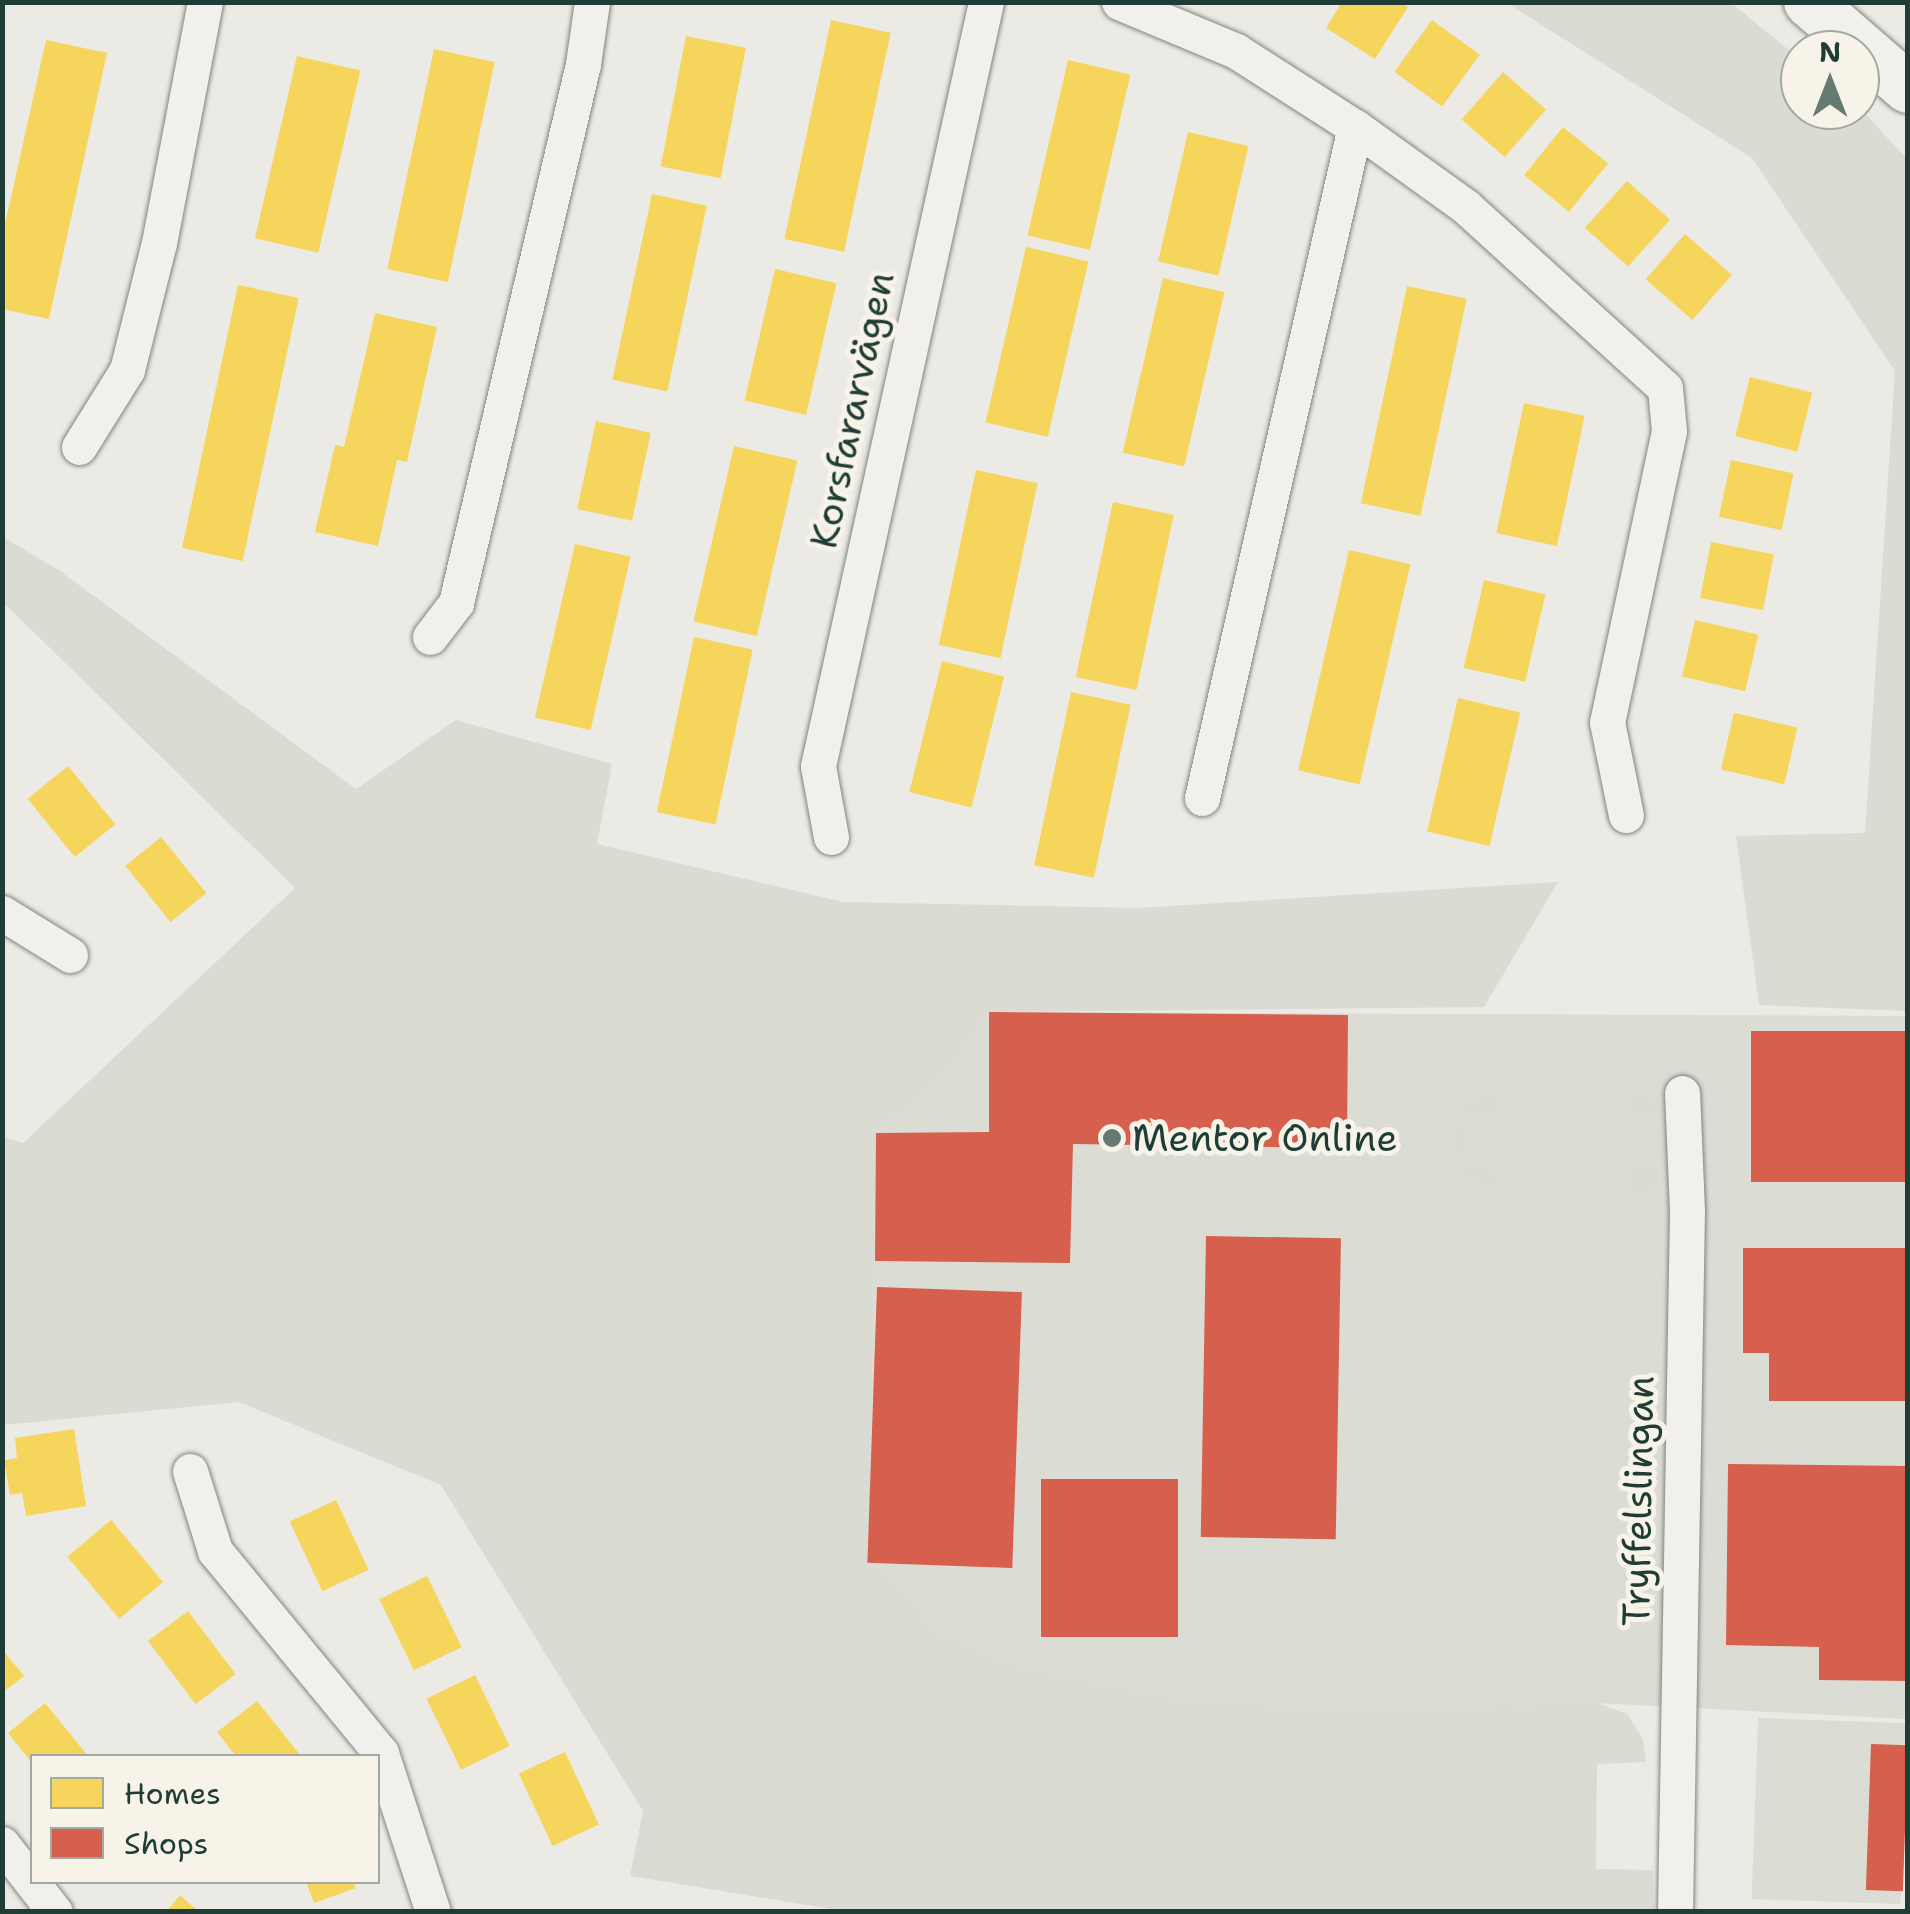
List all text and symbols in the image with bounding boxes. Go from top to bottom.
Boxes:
north arrow [1780,30,1880,130]
text: N [1819,33,1841,71]
street label: Korsfararvägen [800,268,904,552]
place label: Mentor Online [1132,1115,1398,1161]
marker: Mentor Online [1101,1127,1123,1149]
street label: Tryffelslingan [1613,1375,1663,1627]
legend [30,1754,380,1884]
text: Homes [124,1773,221,1814]
text: Shops [124,1823,208,1864]

